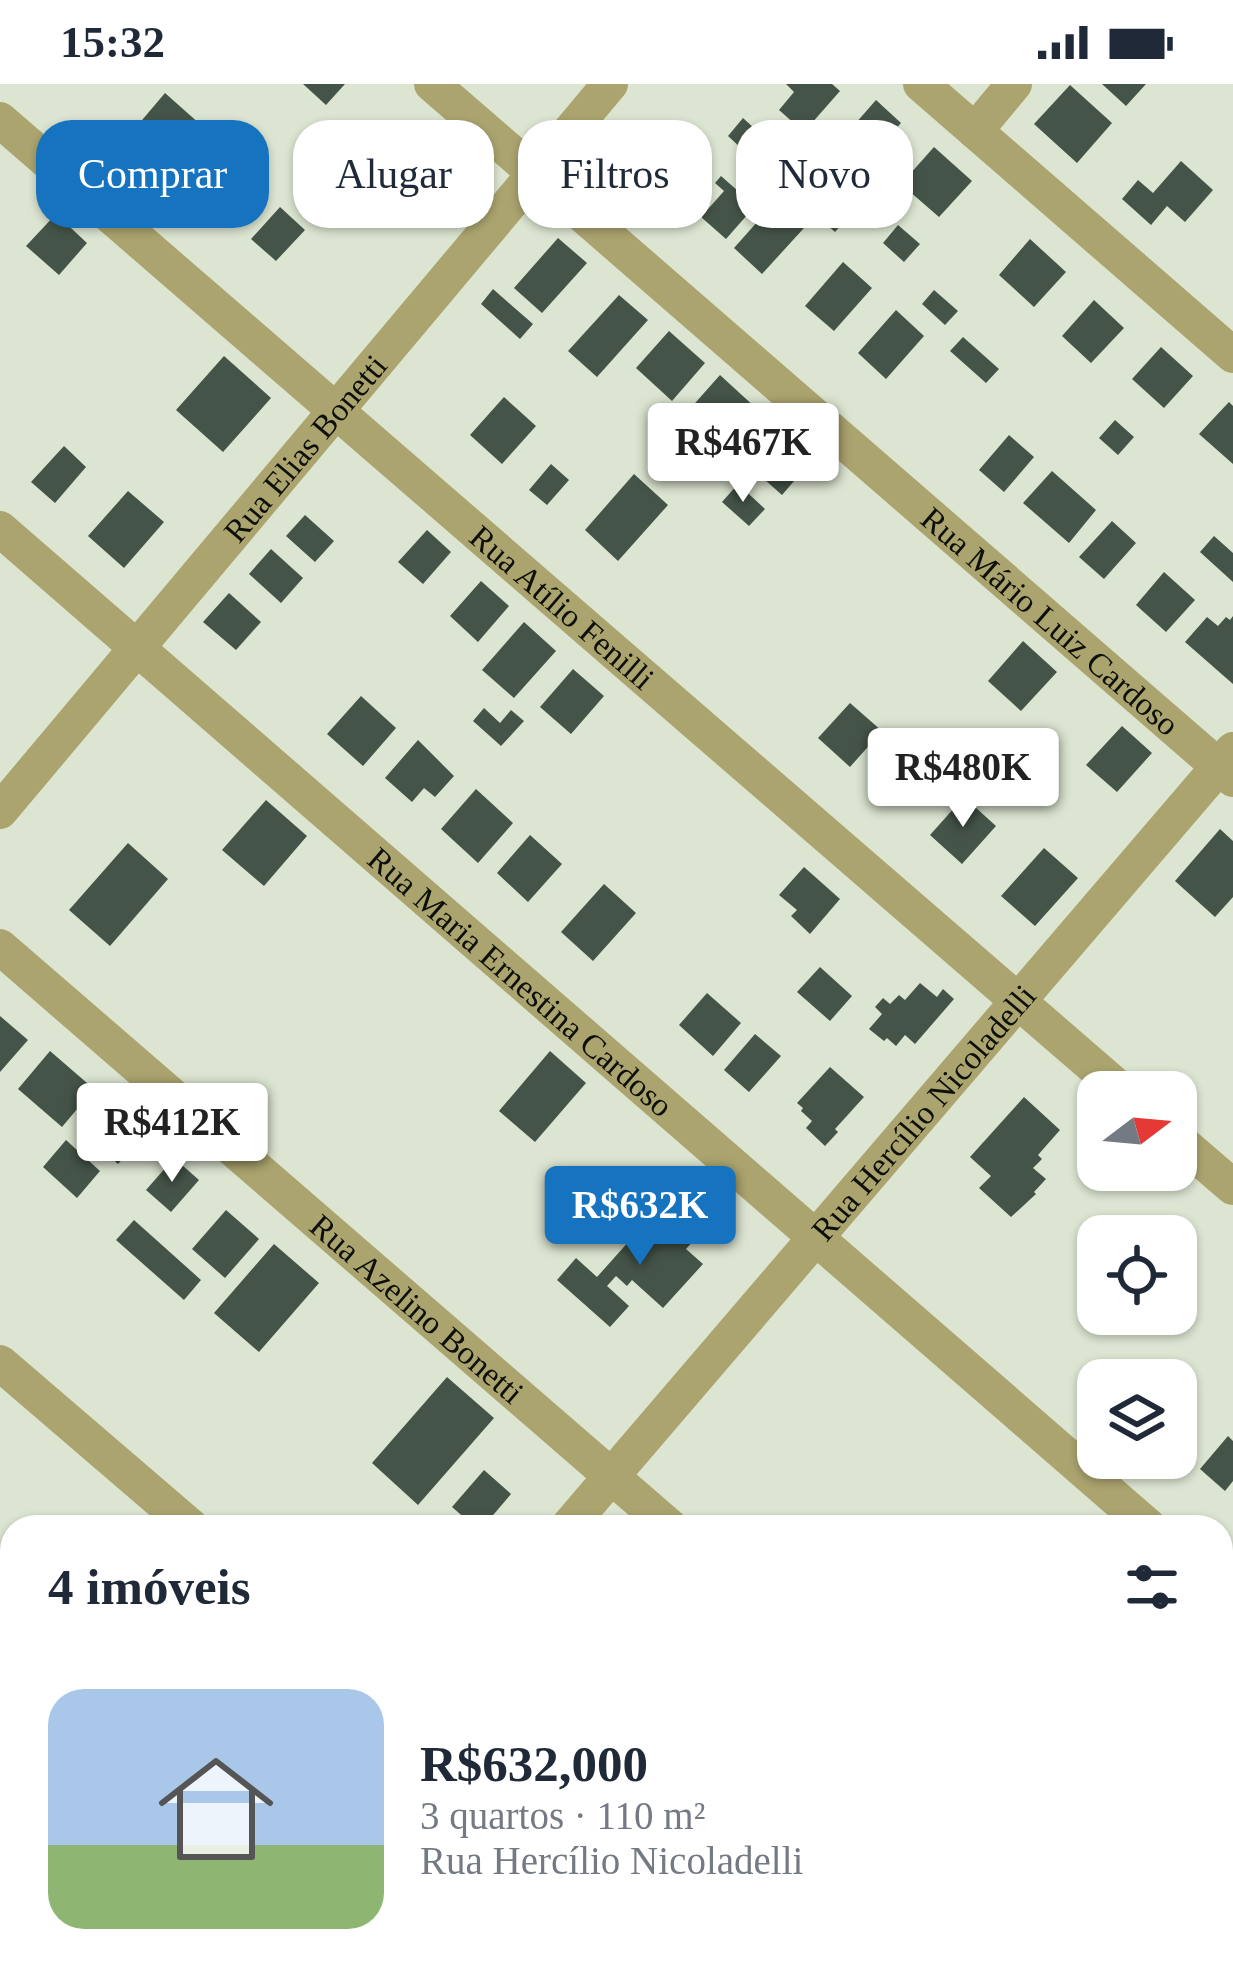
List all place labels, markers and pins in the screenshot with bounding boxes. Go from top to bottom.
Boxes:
pin: R$467K [645,403,841,505]
pin: R$480K [865,728,1061,830]
pin: R$412K [74,1083,270,1185]
pin: R$632K [542,1166,738,1268]

